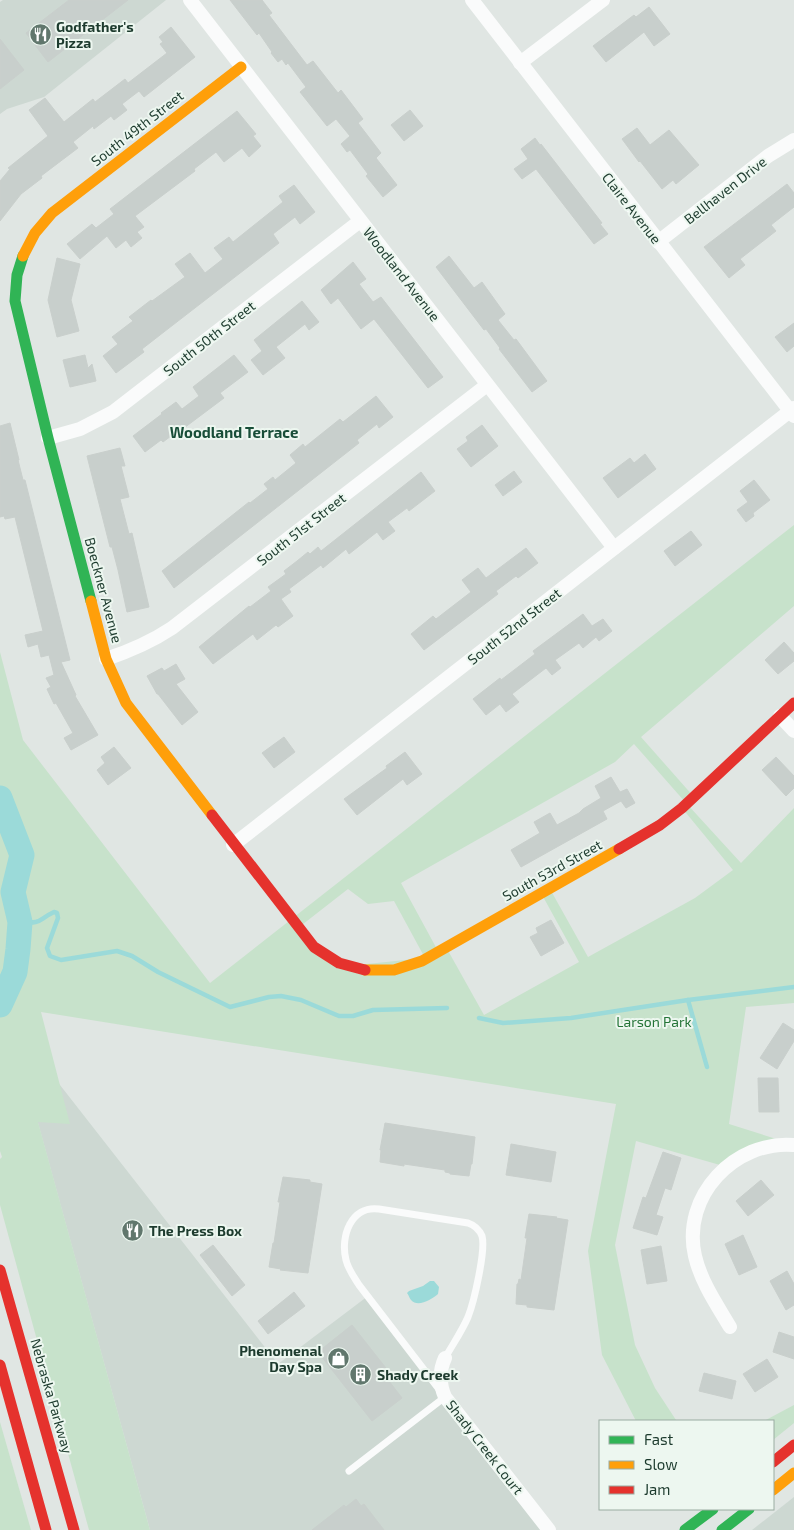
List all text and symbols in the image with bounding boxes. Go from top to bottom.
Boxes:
place label: Godfather's Pizza [56,18,134,51]
restaurant icon: Godfather's Pizza [28,22,52,46]
street label: South 49th Street [87,87,187,169]
street label: Bellhaven Drive [680,153,770,227]
street label: Claire Avenue [599,169,665,247]
street label: Woodland Avenue [360,224,444,324]
street label: South 50th Street [160,297,258,379]
district label: Woodland Terrace [170,423,298,441]
street label: South 51st Street [253,489,349,569]
street label: Boeckner Avenue [82,535,126,645]
street label: South 52nd Street [464,584,564,668]
street label: South 53rd Street [499,836,605,904]
park label: Larson Park [616,1013,692,1030]
restaurant icon: The Press Box [121,1218,145,1242]
place label: The Press Box [149,1222,242,1239]
street label: Nebraska Parkway [27,1336,77,1456]
place label: Phenomenal Day Spa [239,1342,322,1375]
shop icon: Phenomenal Day Spa [326,1346,350,1370]
building icon: Shady Creek [349,1362,373,1386]
place label: Shady Creek [377,1366,458,1383]
street label: Shady Creek Court [443,1396,527,1498]
legend [599,1420,774,1510]
text: Fast [644,1430,674,1448]
text: Slow [644,1455,678,1473]
text: Jam [644,1480,670,1498]

